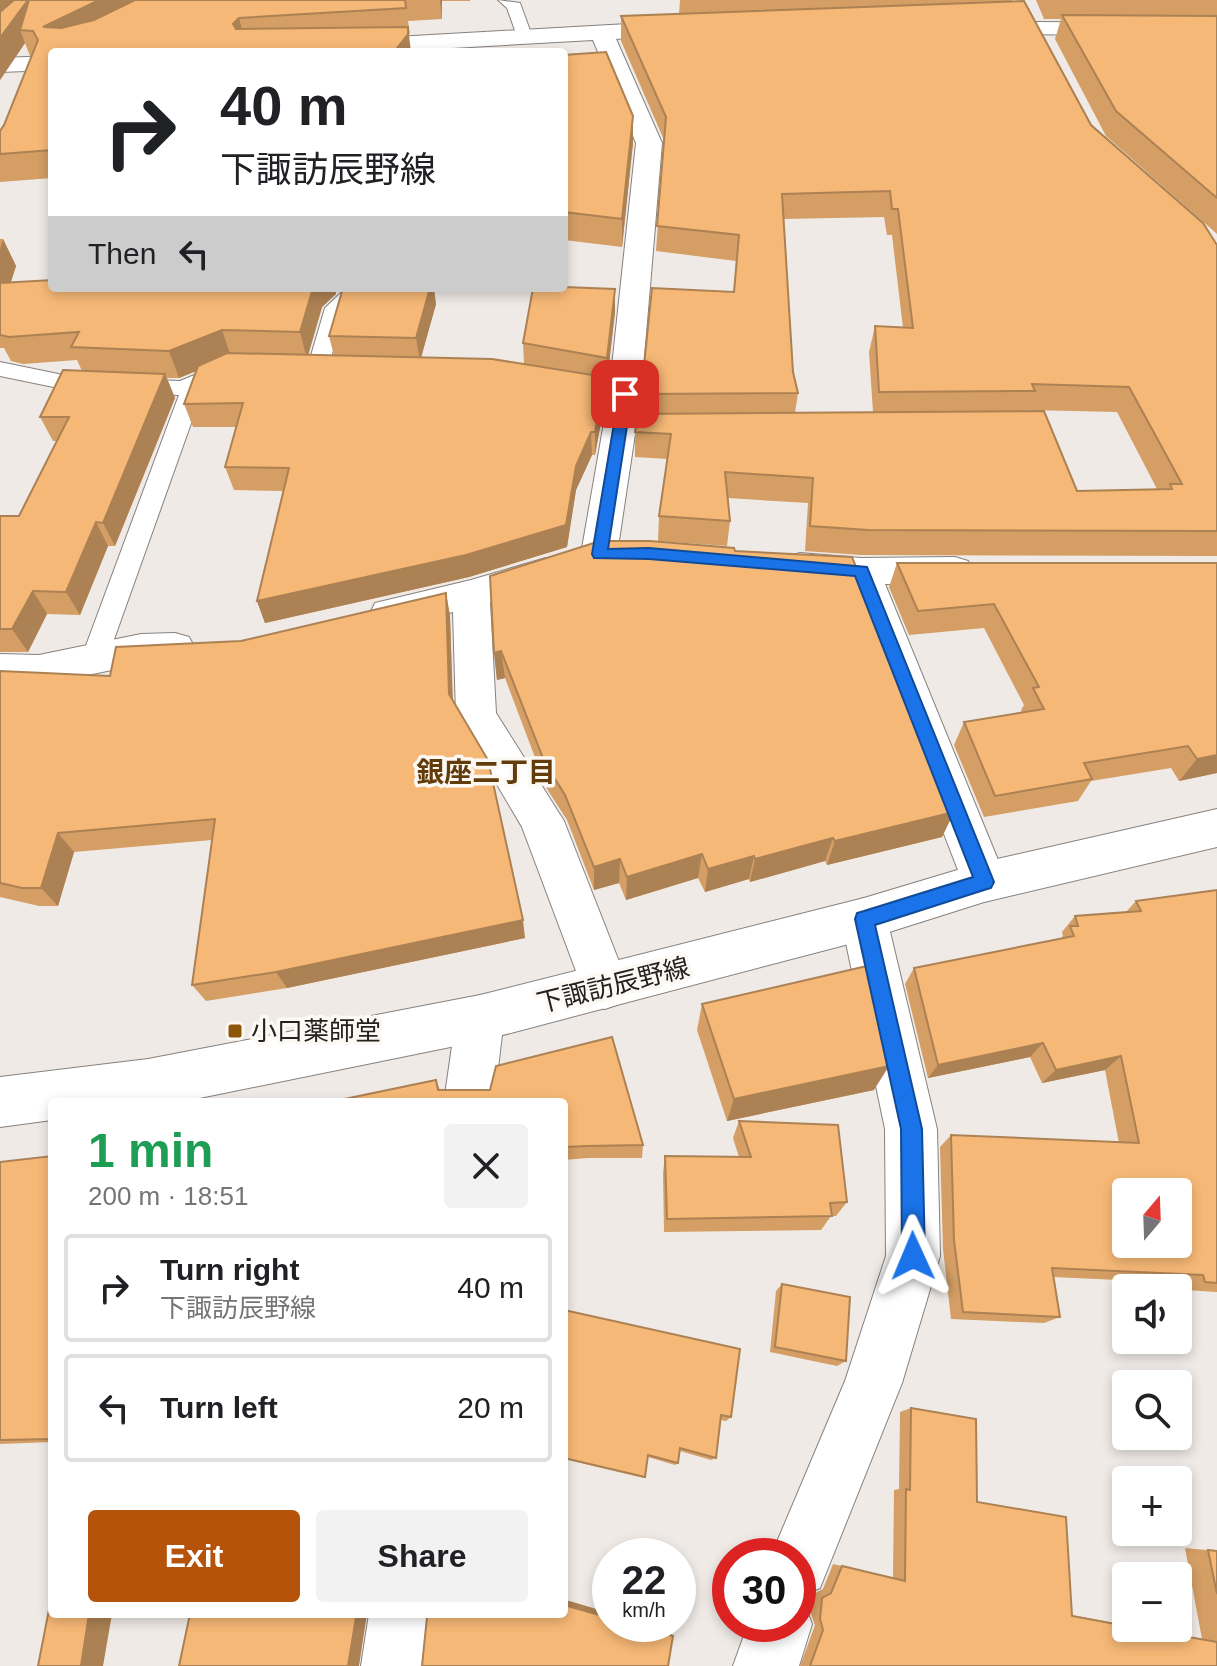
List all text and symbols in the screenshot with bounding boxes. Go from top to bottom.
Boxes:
text: 40 m [220,74,348,137]
icon: right [88,80,192,184]
text: 下諏訪辰野線 [220,149,436,190]
icon: left [172,232,216,276]
text: Then [88,237,156,270]
pin [591,360,659,428]
icon: arrive [603,372,647,416]
district label: 銀座二丁目 [416,757,556,788]
street label: 下諏訪辰野線 [534,952,692,1018]
place label: 小口薬師堂 [251,1016,381,1046]
marker: 小口薬師堂 [226,1022,244,1040]
text: 1 min [88,1124,213,1177]
button: close [444,1124,528,1208]
north arrow [1112,1178,1192,1258]
map controls [1112,1178,1192,1642]
text: 200 m · 18:51 [88,1181,248,1211]
position arrow [871,1214,955,1298]
text: Turn right [160,1253,299,1286]
icon: right [92,1266,136,1310]
text: 40 m [457,1271,524,1304]
button: sound [1112,1274,1192,1354]
text: 下諏訪辰野線 [160,1293,316,1323]
button: search [1112,1370,1192,1450]
icon: left [92,1386,136,1430]
text: Turn left [160,1391,278,1424]
text: 20 m [457,1391,524,1424]
button: + [1112,1466,1192,1546]
button: Exit [88,1510,300,1602]
button: Share [316,1510,528,1602]
speed limit sign: 30 [712,1538,816,1642]
text: 22 [622,1558,666,1602]
button: − [1112,1562,1192,1642]
text: km/h [622,1599,666,1621]

